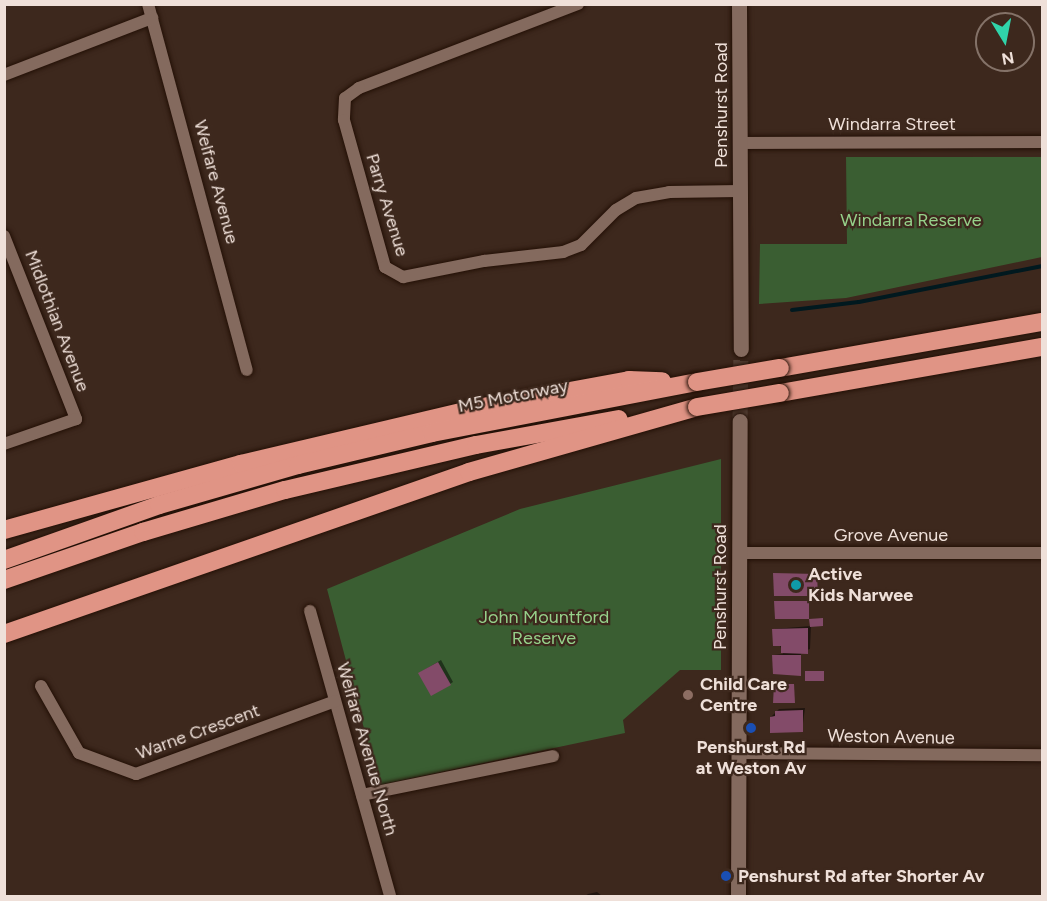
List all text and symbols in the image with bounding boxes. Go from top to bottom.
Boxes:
north arrow [975,12,1035,72]
street label: Penshurst Road [710,42,732,168]
text: N [1000,48,1016,69]
street label: Windarra Street [828,113,956,135]
street label: Welfare Avenue [189,118,243,246]
street label: Parry Avenue [361,151,413,259]
park label: Windarra Reserve [840,209,982,231]
street label: Midlothian Avenue [20,247,94,395]
street label: M5 Motorway [456,375,570,417]
street label: Penshurst Road [709,524,731,650]
street label: Grove Avenue [834,524,948,546]
place label: Active Kids Narwee [808,564,913,606]
marker: Active Kids Narwee [789,578,803,592]
park label: John Mountford Reserve [479,607,609,650]
street label: Welfare Avenue North [332,660,402,838]
place label: Child Care Centre [700,674,787,716]
marker: Child Care Centre [681,688,695,702]
street label: Warne Crescent [133,700,263,764]
marker: Penshurst Rd at Weston Av [744,721,758,735]
street label: Weston Avenue [827,725,955,749]
place label: Penshurst Rd at Weston Av [696,737,806,780]
place label: Penshurst Rd after Shorter Av [738,865,985,887]
marker: Penshurst Rd after Shorter Av [719,869,733,883]

